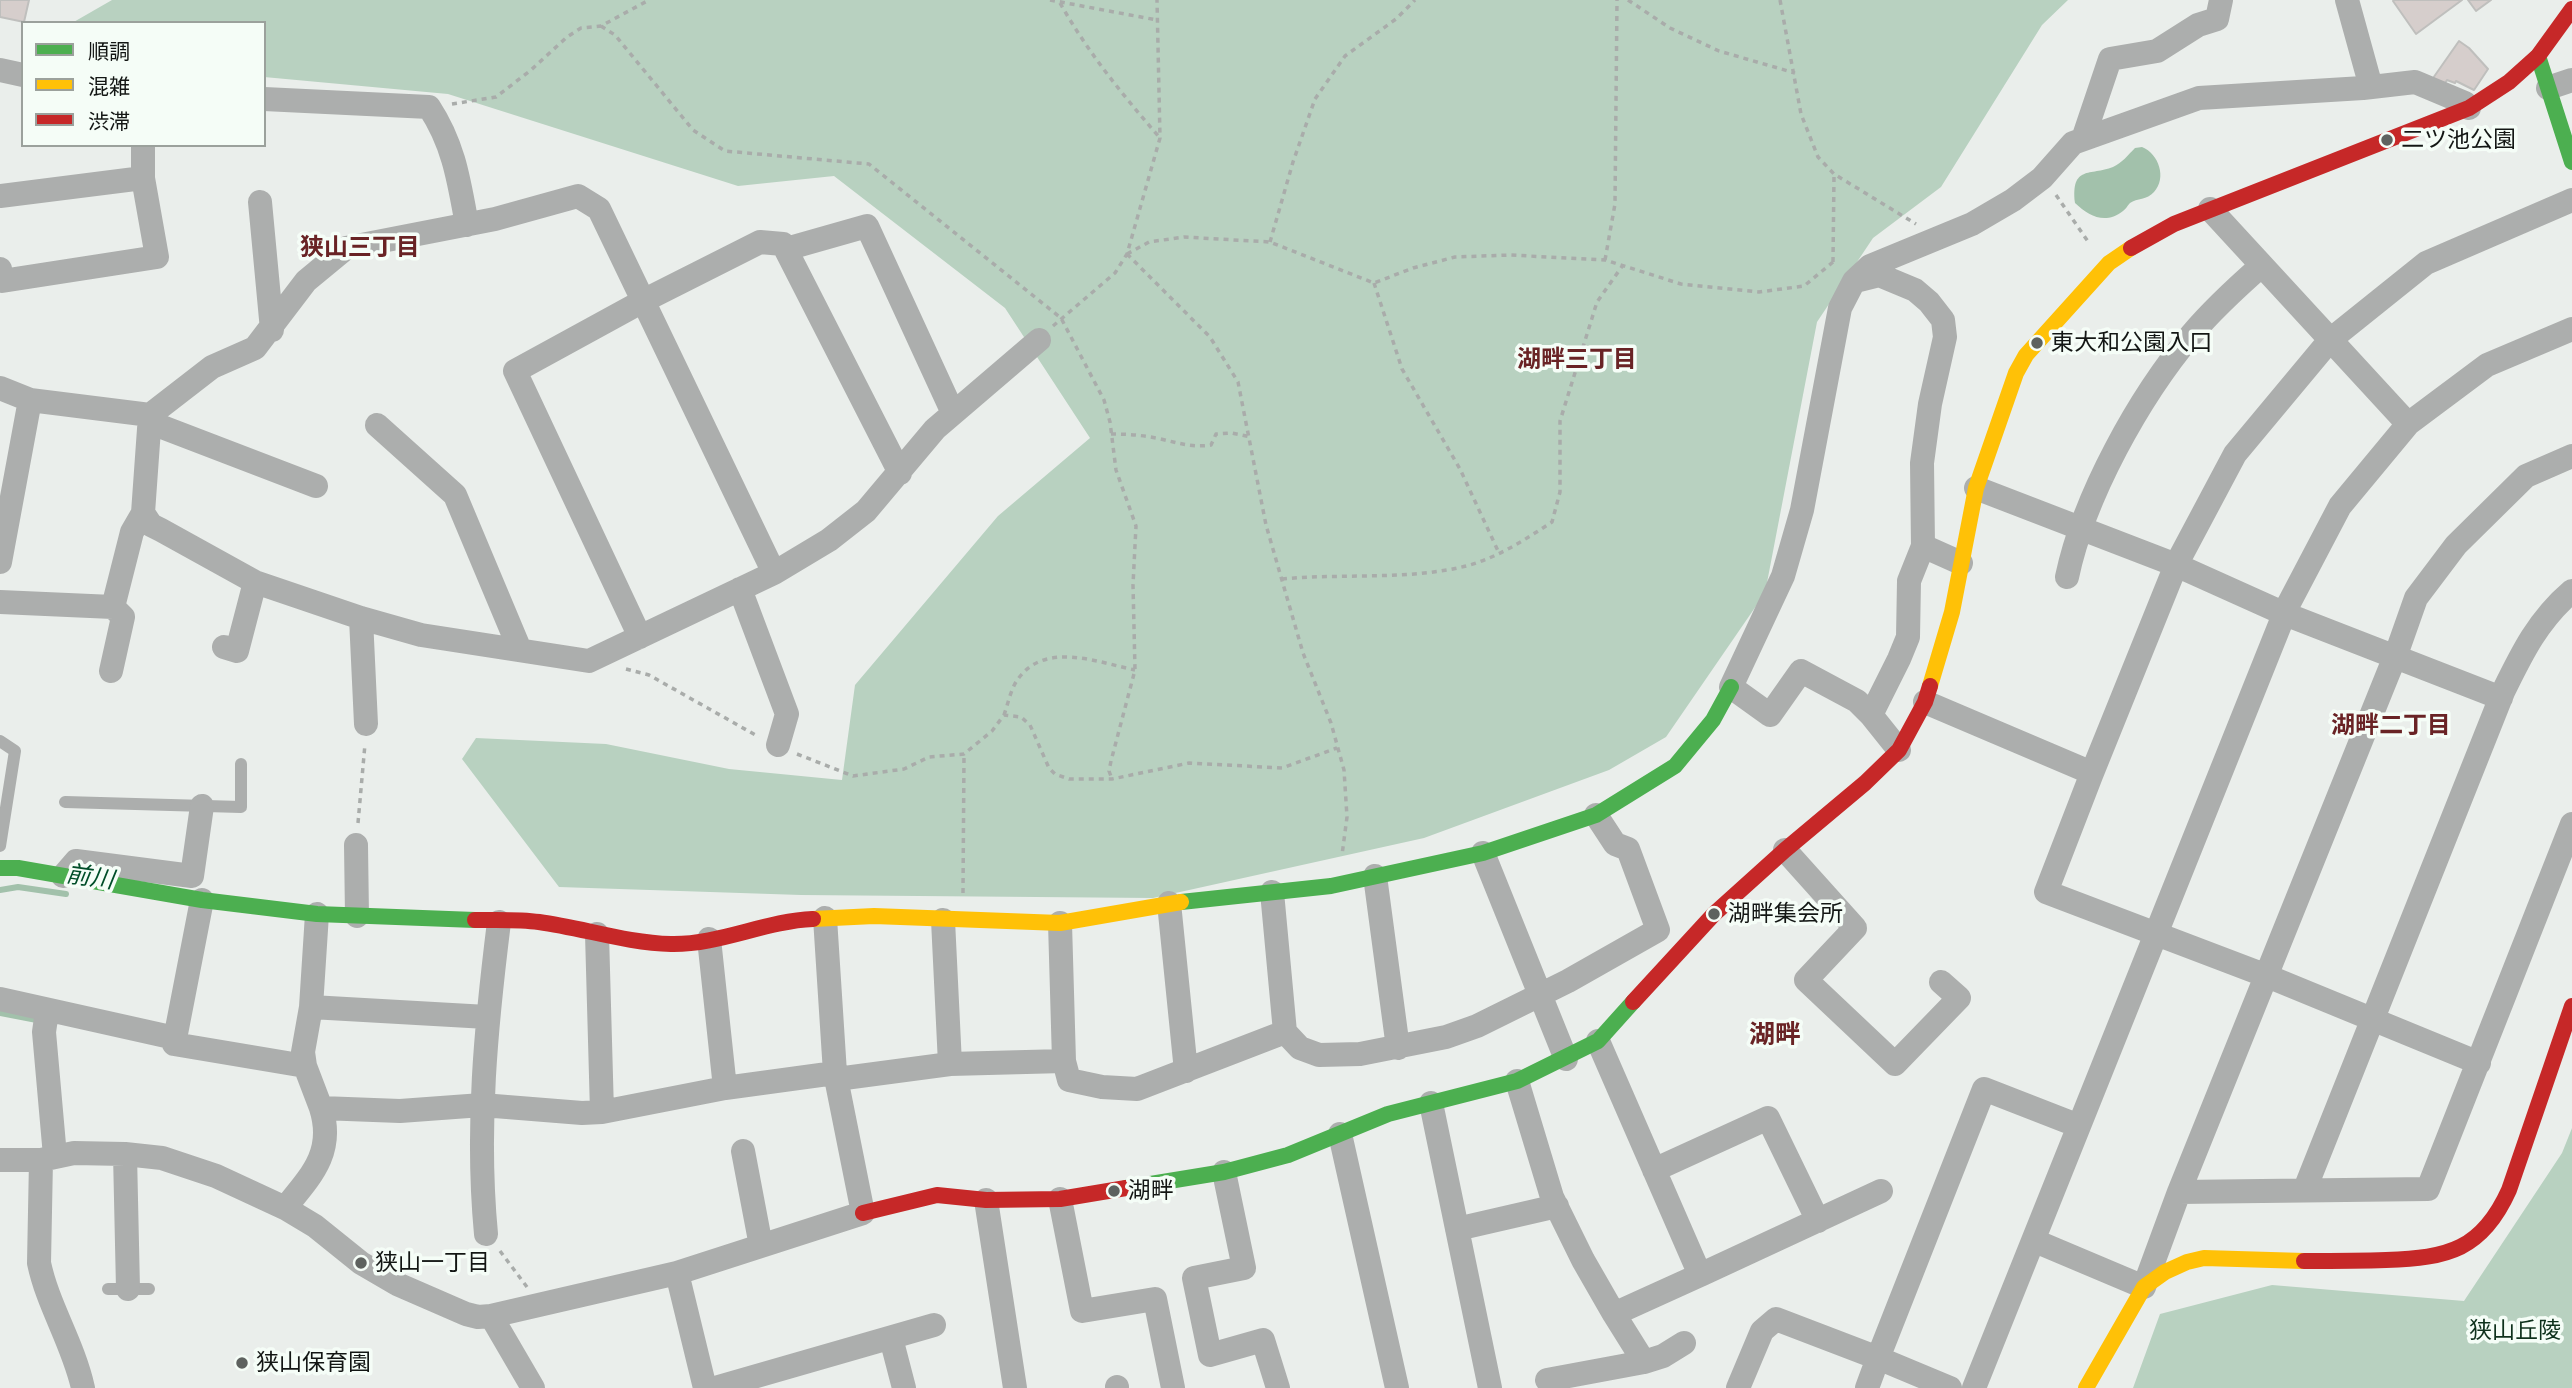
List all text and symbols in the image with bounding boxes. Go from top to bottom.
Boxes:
legend [21,21,266,147]
text: 順調 [88,40,130,64]
text: 混雑 [88,75,130,99]
text: 渋滞 [88,110,130,134]
place label: 二ツ池公園 [2401,126,2516,154]
marker: 二ツ池公園 [2379,132,2395,148]
district label: 狭山三丁目 [300,234,420,262]
place label: 東大和公園入口 [2051,329,2212,357]
marker: 東大和公園入口 [2029,335,2045,351]
district label: 湖畔三丁目 [1517,346,1637,374]
district label: 湖畔二丁目 [2331,712,2451,740]
water label: 前川 [64,860,116,896]
place label: 湖畔集会所 [1728,900,1843,928]
marker: 湖畔集会所 [1706,906,1722,922]
district label: 湖畔 [1749,1020,1801,1052]
place label: 湖畔 [1128,1177,1174,1205]
marker: 湖畔 [1106,1183,1122,1199]
place label: 狭山一丁目 [375,1249,490,1277]
marker: 狭山一丁目 [353,1255,369,1271]
park label: 狭山丘陵 [2469,1317,2561,1345]
place label: 狭山保育園 [256,1349,371,1377]
marker: 狭山保育園 [234,1355,250,1371]

